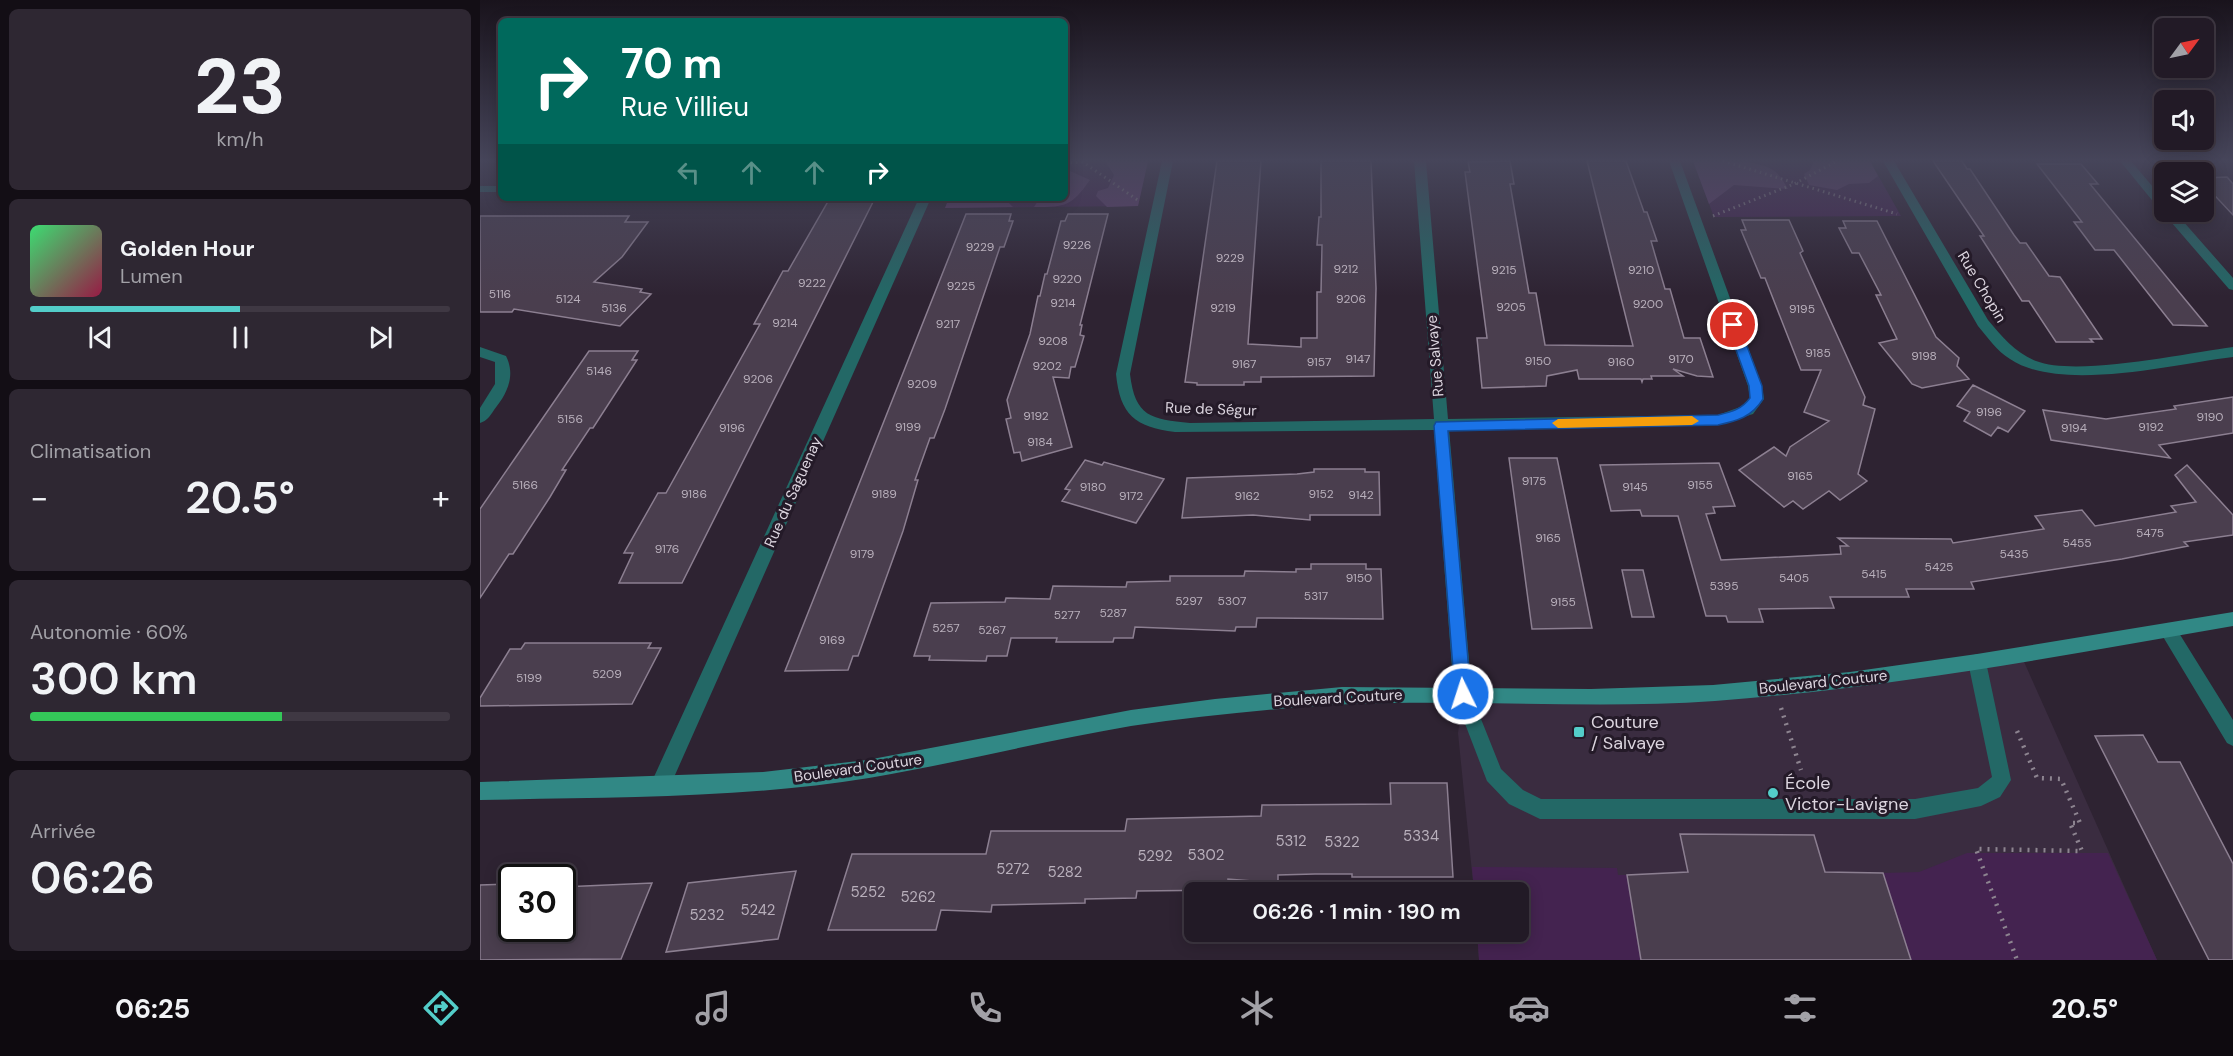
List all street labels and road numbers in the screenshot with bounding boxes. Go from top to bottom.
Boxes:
street label: Rue Chopin [1953,248,2011,326]
street label: Rue Salvaye [1421,314,1449,398]
street label: Rue de Ségur [1165,397,1258,421]
street label: Rue du Saguenay [760,433,827,551]
street label: Boulevard Couture [1758,665,1888,699]
street label: Boulevard Couture [1273,685,1403,711]
street label: Boulevard Couture [793,749,923,787]

